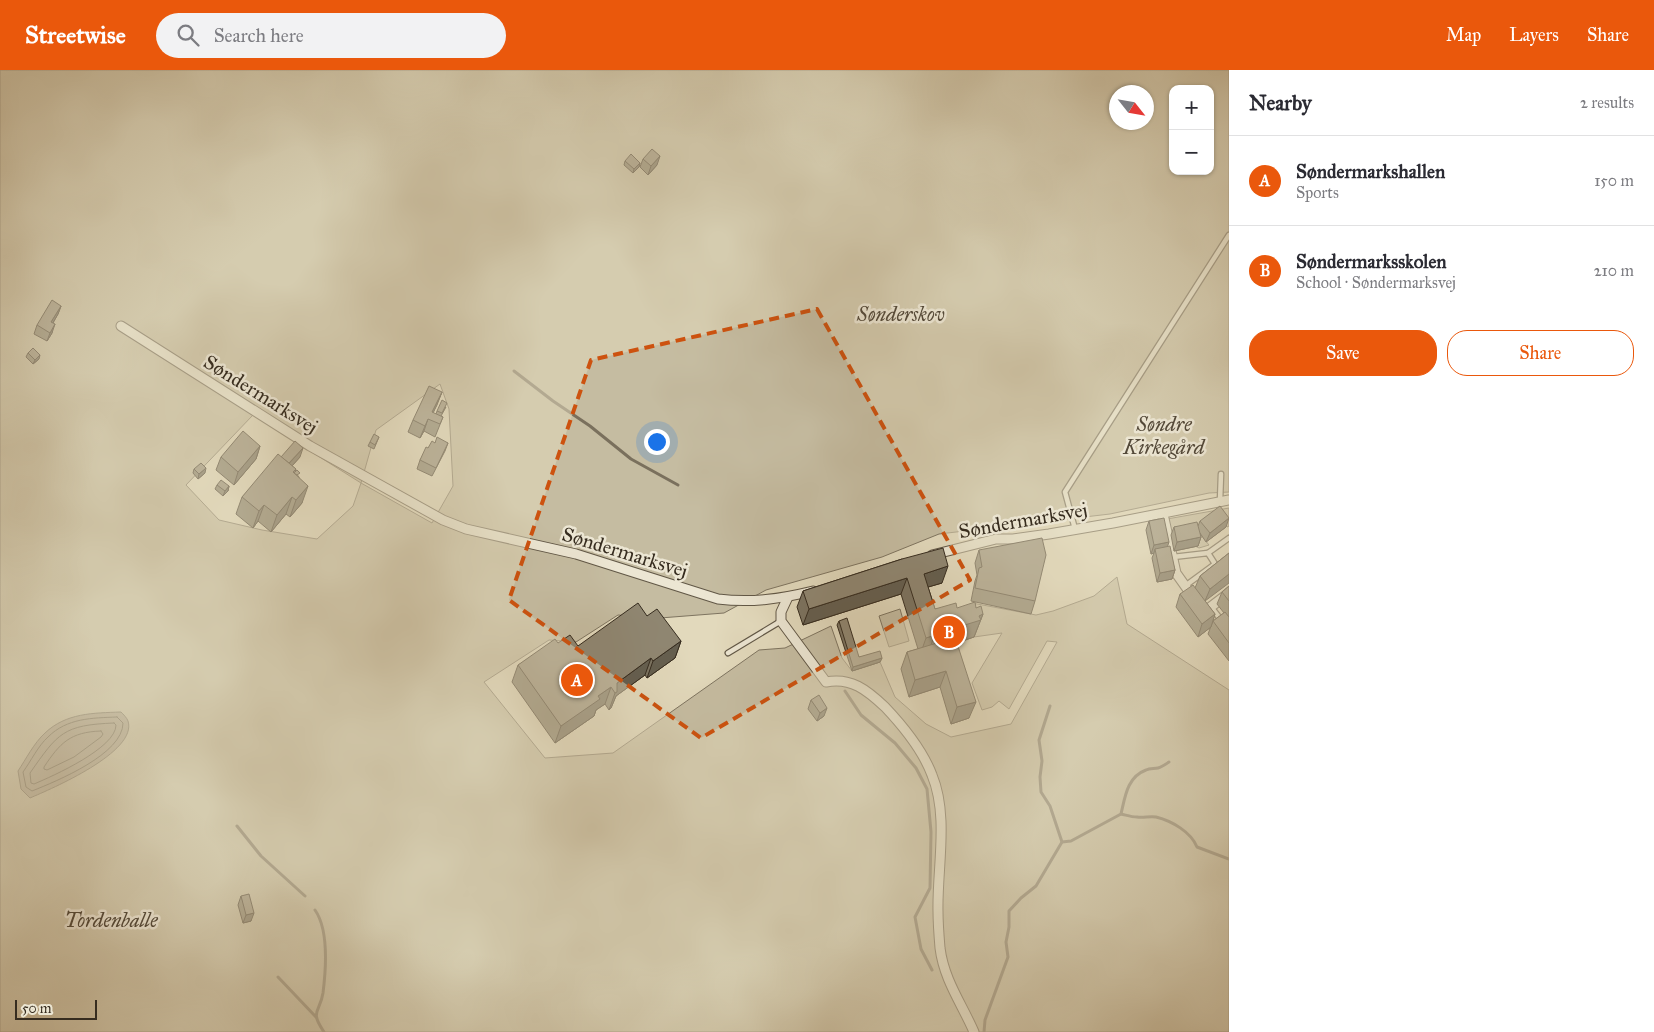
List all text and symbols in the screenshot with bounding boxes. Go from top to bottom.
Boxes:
search box [156,13,506,58]
text: Streetwise [25,20,126,50]
icon: search [174,21,202,49]
text: Search here [214,24,304,47]
text: Map [1446,24,1481,46]
text: Layers [1509,24,1559,46]
text: Share [1587,24,1629,46]
north arrow [1109,85,1154,130]
map controls [1169,85,1214,175]
button: + [1169,85,1214,130]
text: Nearby [1249,90,1312,116]
text: 2 results [1580,93,1634,112]
button: − [1169,130,1214,175]
text: Søndermarkshallen [1296,160,1445,183]
text: A [1260,171,1270,190]
text: 150 m [1594,171,1634,190]
text: Sports [1296,183,1339,202]
text: Søndermarksskolen [1296,250,1447,273]
text: B [1260,261,1270,280]
text: 210 m [1594,261,1634,280]
text: School · Søndermarksvej [1296,273,1456,292]
park label: Sønderskov [856,302,945,326]
button: Save [1249,330,1437,376]
button: Share [1447,330,1634,376]
street label: Søndermarksvej [199,349,323,439]
park label: Søndre Kirkegård [1123,412,1206,459]
your location [644,429,670,455]
street label: Søndermarksvej [957,497,1089,543]
street label: Søndermarksvej [559,521,691,583]
pin: B [933,613,965,651]
pin: A [561,661,593,699]
park label: Tordenballe [64,908,158,932]
scale bar [15,997,98,1020]
text: 50 m [22,1000,51,1017]

